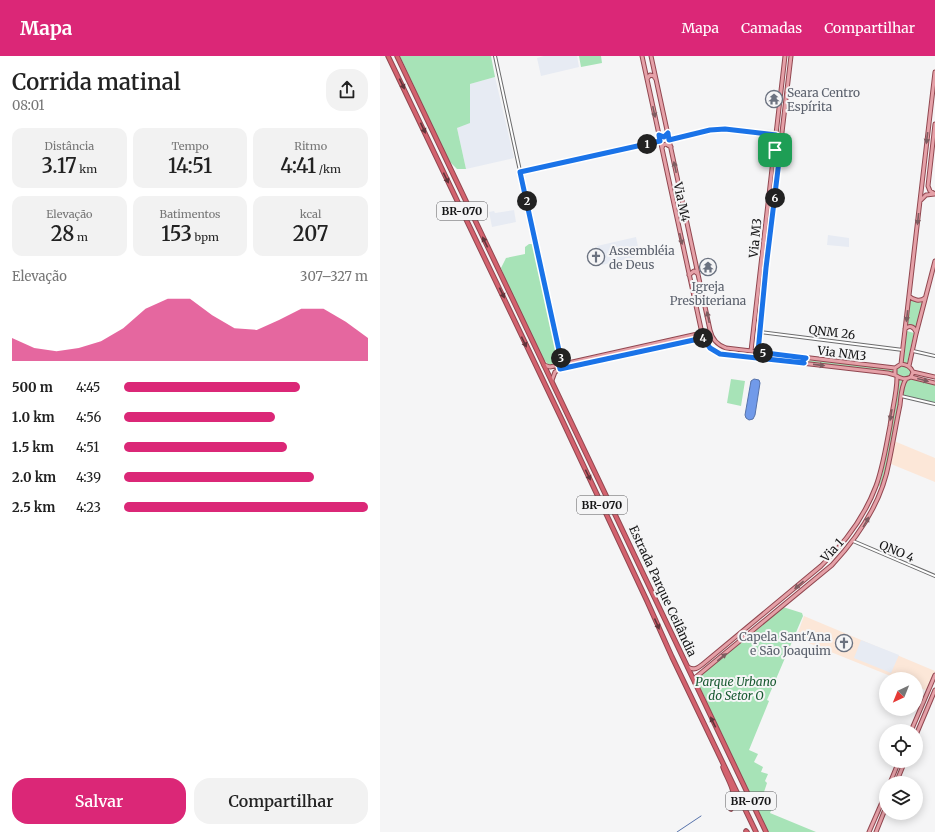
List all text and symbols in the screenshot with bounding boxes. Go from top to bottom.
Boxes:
text: Mapa [20,16,72,40]
text: Mapa [681,19,719,37]
text: Camadas [741,19,802,37]
text: Compartilhar [824,19,915,37]
text: Corrida matinal [12,68,181,96]
button: share [326,69,368,111]
one-way arrow [399,79,405,90]
place label: Seara Centro Espírita [787,85,860,114]
temple icon: Seara Centro Espírita [764,89,784,109]
text: 08:01 [12,97,44,114]
one-way arrow [651,106,657,118]
one-way arrow [420,122,426,133]
one-way arrow [924,132,930,144]
pin [758,133,792,167]
pin: 1 [637,134,657,154]
text: 1 [644,137,650,151]
text: Distância [44,139,94,153]
text: Tempo [171,139,209,153]
text: Ritmo [294,139,327,153]
icon: arrive [764,139,786,161]
text: 3.17 [41,153,77,178]
text: 14:51 [168,153,212,178]
text: 4:41 [280,153,316,178]
one-way arrow [672,161,678,174]
text: km [77,162,97,176]
text: /km [316,162,341,176]
one-way arrow [443,172,449,184]
street label: Via M4 [670,180,694,224]
pin: 6 [765,188,785,208]
pin: 2 [517,191,537,211]
text: 6 [772,191,778,205]
text: 2 [524,194,530,208]
road number: BR-070 [437,202,487,220]
text: Elevação [46,207,92,221]
text: Batimentos [159,207,221,221]
text: kcal [300,207,321,221]
one-way arrow [915,213,921,225]
street label: Via M3 [745,217,765,260]
text: 28 [51,221,74,246]
text: 153 [161,221,192,246]
text: 207 [293,221,328,246]
text: m [74,230,88,244]
text: bpm [192,230,219,244]
one-way arrow [679,233,685,245]
one-way arrow [482,237,488,248]
place label: Assembléia de Deus [608,243,675,272]
church icon: Assembléia de Deus [586,247,606,267]
temple icon: Igreja Presbiteriana [698,257,718,277]
text: Elevação [12,268,67,285]
text: 307–327 m [300,268,368,285]
place label: Igreja Presbiteriana [670,279,747,308]
one-way arrow [498,288,505,299]
one-way arrow [904,310,910,322]
one-way arrow [704,311,710,323]
street label: QNM 26 [808,322,856,342]
pin: 4 [693,328,713,348]
text: 4 [700,331,707,345]
one-way arrow [521,337,527,348]
street label: Via NM3 [816,342,867,363]
pin: 5 [753,343,773,363]
text: 5 [760,346,766,360]
pin: 3 [551,348,571,368]
text: 3 [558,351,564,365]
one-way arrow [813,362,825,368]
one-way arrow [917,377,929,383]
text: 500 m [12,379,53,396]
text: 4:45 [76,379,100,396]
text: 1.0 km [12,409,55,426]
text: 4:56 [76,409,101,426]
one-way arrow [888,409,894,422]
text: 1.5 km [12,439,54,456]
text: 4:51 [76,439,99,456]
text: 2.0 km [12,469,56,486]
text: 4:39 [76,469,101,486]
one-way arrow [585,470,591,481]
road number: BR-070 [577,496,627,514]
text: 2.5 km [12,499,55,516]
text: 4:23 [76,499,101,516]
one-way arrow [862,516,869,528]
street label: Estrada Parque Ceilândia [626,523,700,659]
street label: Via 1 [817,535,847,566]
street label: QNO 4 [877,537,917,565]
one-way arrow [793,581,804,589]
one-way arrow [655,619,661,631]
place label: Capela Sant'Ana e São Joaquim [739,629,832,658]
church icon: Capela Sant'Ana e São Joaquim [834,633,854,653]
one-way arrow [716,652,727,661]
north arrow [879,672,923,716]
map controls [879,672,923,820]
park label: Parque Urbano do Setor O [695,674,777,703]
one-way arrow [710,716,716,727]
button: locate [879,724,923,768]
button: layers [879,776,923,820]
button: Salvar [12,778,186,824]
button: Compartilhar [194,778,368,824]
road number: BR-070 [726,792,776,810]

